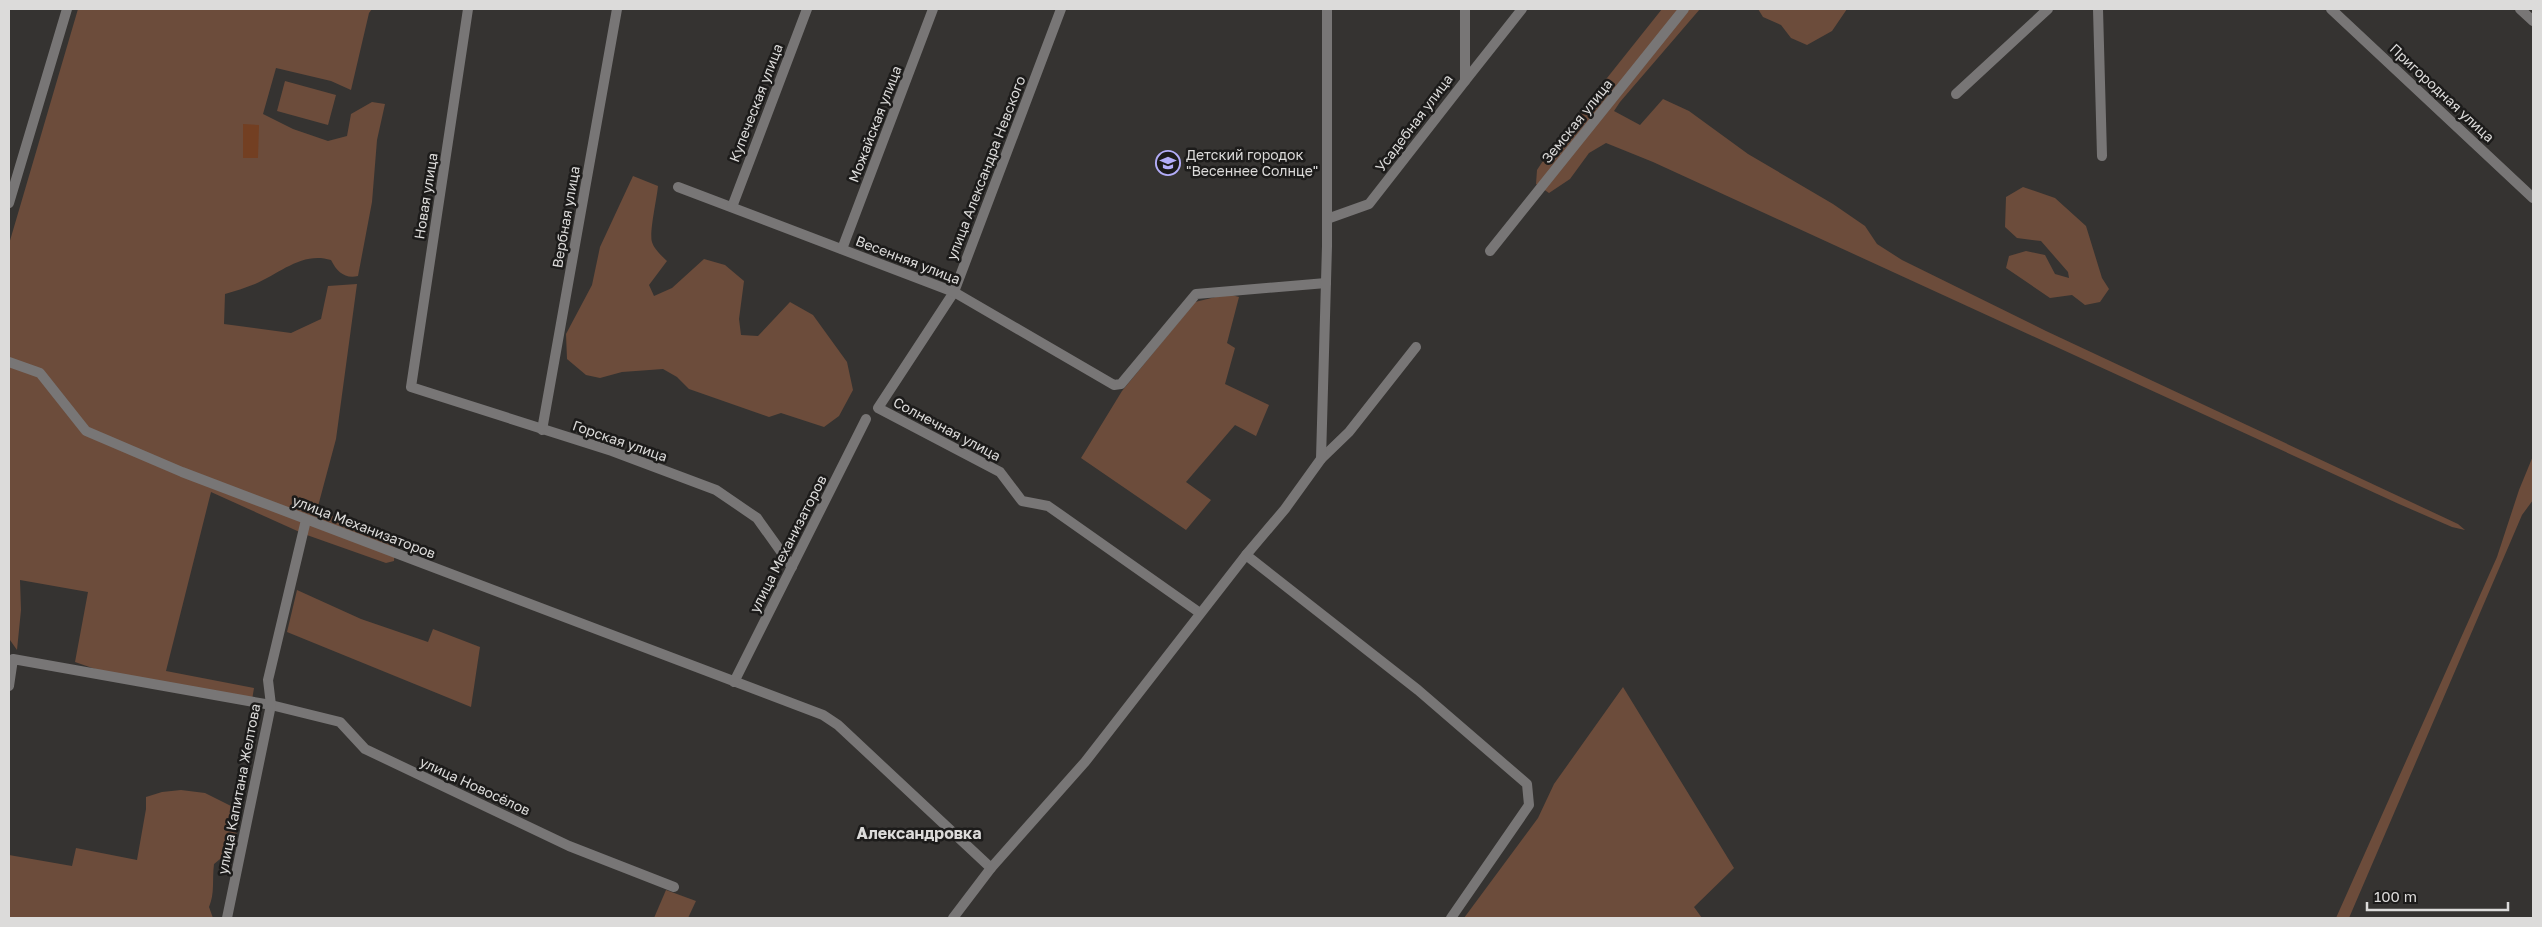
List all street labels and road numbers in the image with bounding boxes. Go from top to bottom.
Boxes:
street label: Пригородная улица [2387,40,2498,145]
street label: Купеческая улица [725,41,786,164]
street label: Можайская улица [844,63,905,185]
street label: Усадебная улица [1371,70,1456,175]
street label: улица Александра Невского [942,73,1029,262]
street label: Земская улица [1538,75,1616,166]
street label: Новая улица [410,151,441,240]
street label: Вербная улица [548,165,583,269]
street label: Весенняя улица [853,232,963,287]
street label: Солнечная улица [891,393,1004,464]
street label: Горская улица [570,416,670,465]
street label: улица Механизаторов [745,472,830,615]
street label: улица Механизаторов [290,491,438,562]
street label: улица Капитана Желтова [214,702,263,876]
street label: улица Новосёлов [417,752,533,819]

